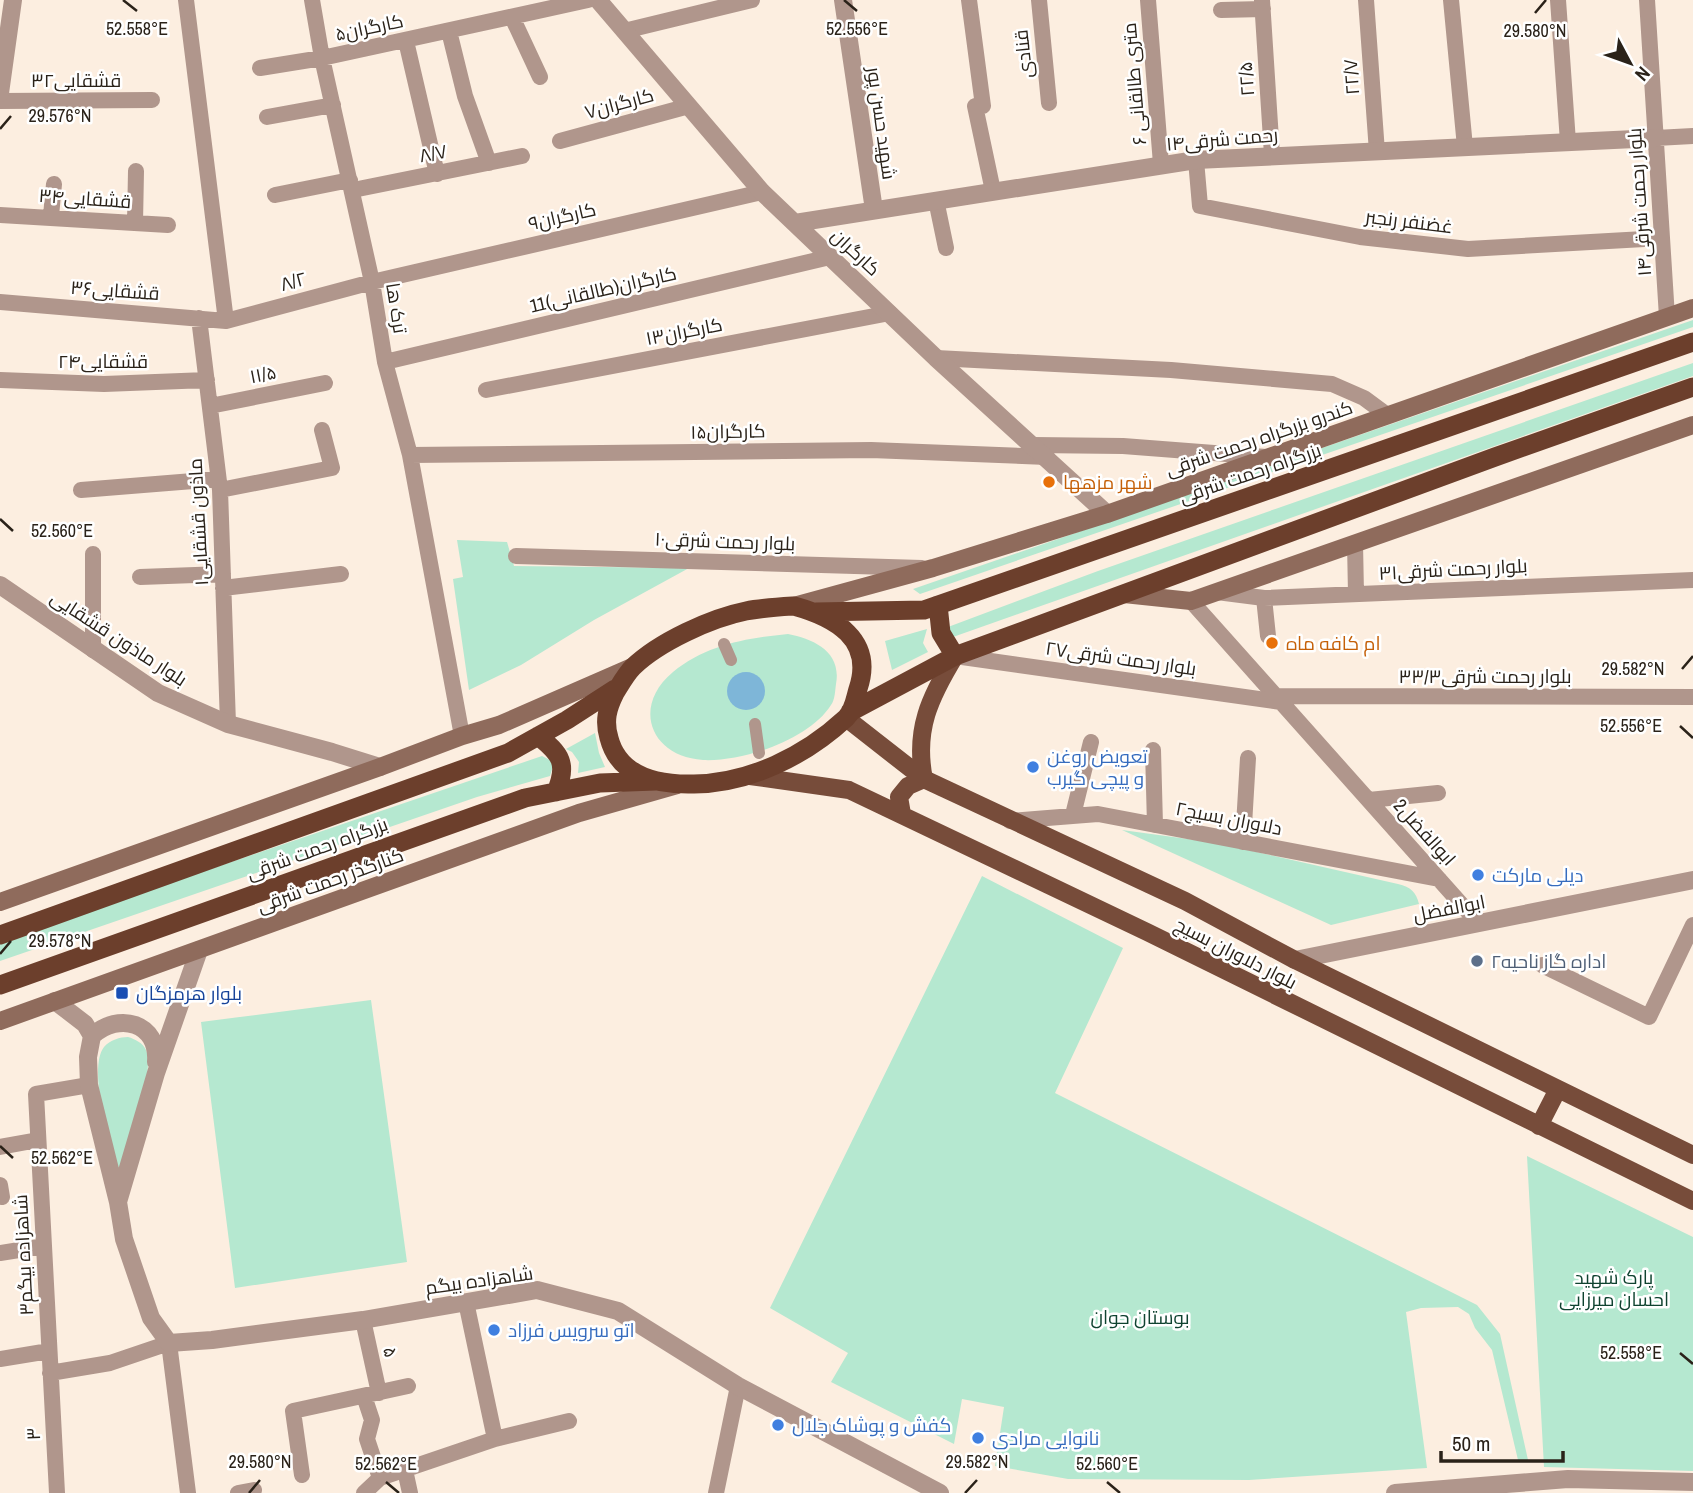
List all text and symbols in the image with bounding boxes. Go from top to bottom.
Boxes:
street label: کارگران۵ [332,7,406,47]
text: 52.558°E [106,16,168,41]
text: 52.556°E [826,16,888,41]
text: 29.580°N [1504,18,1567,43]
street label: ۶ متری طالقانی [1116,22,1152,146]
street label: قنادی [1008,28,1038,80]
north arrow [1595,28,1665,98]
street label: ۲۲/۷ [1337,58,1365,96]
street label: ۲۲/۵ [1232,61,1260,97]
text: N [1629,61,1656,87]
street label: شهید حسن پور [861,64,903,181]
street label: قشقایی۳۲ [31,67,121,93]
street label: کارگران۷ [582,81,656,125]
text: 29.576°N [29,103,92,128]
street label: ۱۴رحمت شرقی [1165,121,1279,157]
street label: بلوار رحمت شرقی۱۴ [1621,127,1657,277]
street label: ۸/۷ [417,138,449,168]
street label: قشقایی۳۴ [38,182,132,214]
street label: کارگران۹ [526,196,598,236]
street label: غضنفر رنجبر [1363,203,1454,239]
street label: کارگران [826,222,886,282]
street label: 11کارگران(طالقانی) [527,259,679,319]
street label: ۸/۲ [277,265,309,297]
street label: قشقایی۳۶ [69,274,161,306]
street label: ترک ها [380,281,414,335]
street label: کارگران۱۳ [643,311,725,351]
street label: قشقایی۲۴ [58,348,148,374]
street label: ۱۱/۵ [248,359,278,389]
street label: کندرو بزرگراه رحمت شرقی [1163,395,1355,481]
street label: ۱۵کارگران [690,417,766,445]
street label: بزرگراه رحمت شرقی [1176,438,1324,508]
street label: ماذون قشقایی۱ [182,458,214,586]
place label: شهر مزهها [1063,469,1152,495]
marker: شهر مزهها [1041,474,1057,490]
text: 52.560°E [31,518,93,543]
street label: ۱۰بلوار رحمت شرقی [654,526,796,556]
street label: بلوار رحمت شرقی۳۱ [1378,552,1528,586]
street label: بلوار ماذون قشقایی [46,584,192,692]
place label: ام کافه ماه [1286,630,1381,657]
street label: بلوار رحمت شرقی۲۷ [1044,635,1198,681]
marker: ام کافه ماه [1264,635,1280,651]
text: 29.582°N [1602,656,1665,681]
street label: بلوار رحمت شرقی۳۳/۳ [1398,663,1572,689]
text: 52.556°E [1600,713,1662,738]
place label: تعویض روغن و پیچی گیرب [1047,743,1148,791]
marker: تعویض روغن و پیچی گیرب [1025,759,1041,775]
street label: ابوالفضل2 [1388,793,1462,871]
street label: دلاوران بسیج۲ [1173,795,1284,842]
street label: بزرگراه رحمت شرقی [243,810,391,886]
street label: کنارگذر رحمت شرقی [253,841,407,919]
place label: دیلی مارکت [1492,862,1583,888]
marker: دیلی مارکت [1470,867,1486,883]
street label: ابوالفضل [1411,888,1487,928]
street label: بلوار دلاوران بسیج [1170,911,1302,996]
text: 29.578°N [29,928,92,953]
place label: اداره گاز ناحیه۲ [1491,948,1606,974]
marker: اداره گاز ناحیه۲ [1469,953,1485,969]
place label: بلوار هرمزگان [136,980,242,1006]
marker: بلوار هرمزگان [114,985,130,1001]
text: 52.562°E [31,1145,93,1170]
street label: ۳شاهزاده بیگم [7,1194,40,1316]
street label: شاهزاده بیگم [423,1260,535,1301]
park label: پارک شهید احسان میرزایی [1559,1264,1669,1312]
park label: بوستان جوان [1090,1304,1190,1330]
place label: اتو سرویس فرزاد [508,1317,635,1343]
marker: اتو سرویس فرزاد [486,1322,502,1338]
text: 52.558°E [1600,1340,1662,1365]
street label: ۵ [377,1344,405,1360]
place label: کفش و پوشاک جلال [792,1412,951,1438]
marker: کفش و پوشاک جلال [770,1417,786,1433]
scale bar [1441,1420,1564,1464]
place label: نانوایی مرادی [992,1425,1099,1451]
street label: ۳ [20,1427,46,1441]
text: 50 m [1452,1429,1490,1458]
marker: نانوایی مرادی [970,1430,986,1446]
text: 29.580°N [229,1449,292,1474]
text: 29.582°N [946,1449,1009,1474]
text: 52.562°E [355,1451,417,1476]
text: 52.560°E [1076,1451,1138,1476]

